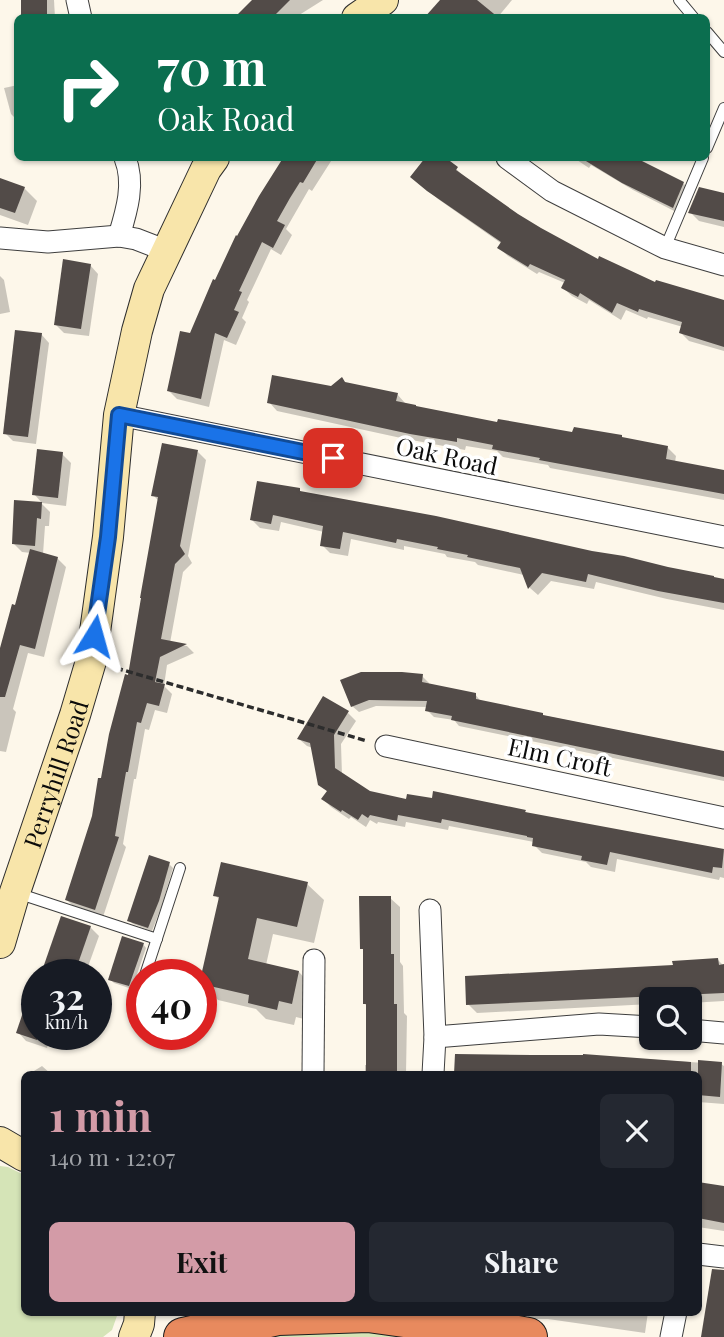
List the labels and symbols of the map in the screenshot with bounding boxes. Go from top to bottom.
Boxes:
pin [303,428,363,488]
street label: Oak Road [393,429,501,481]
position arrow [57,599,131,673]
street label: Perryhill Road [15,696,95,852]
street label: Elm Croft [505,729,615,783]
speed limit sign: 40 [126,959,217,1050]

